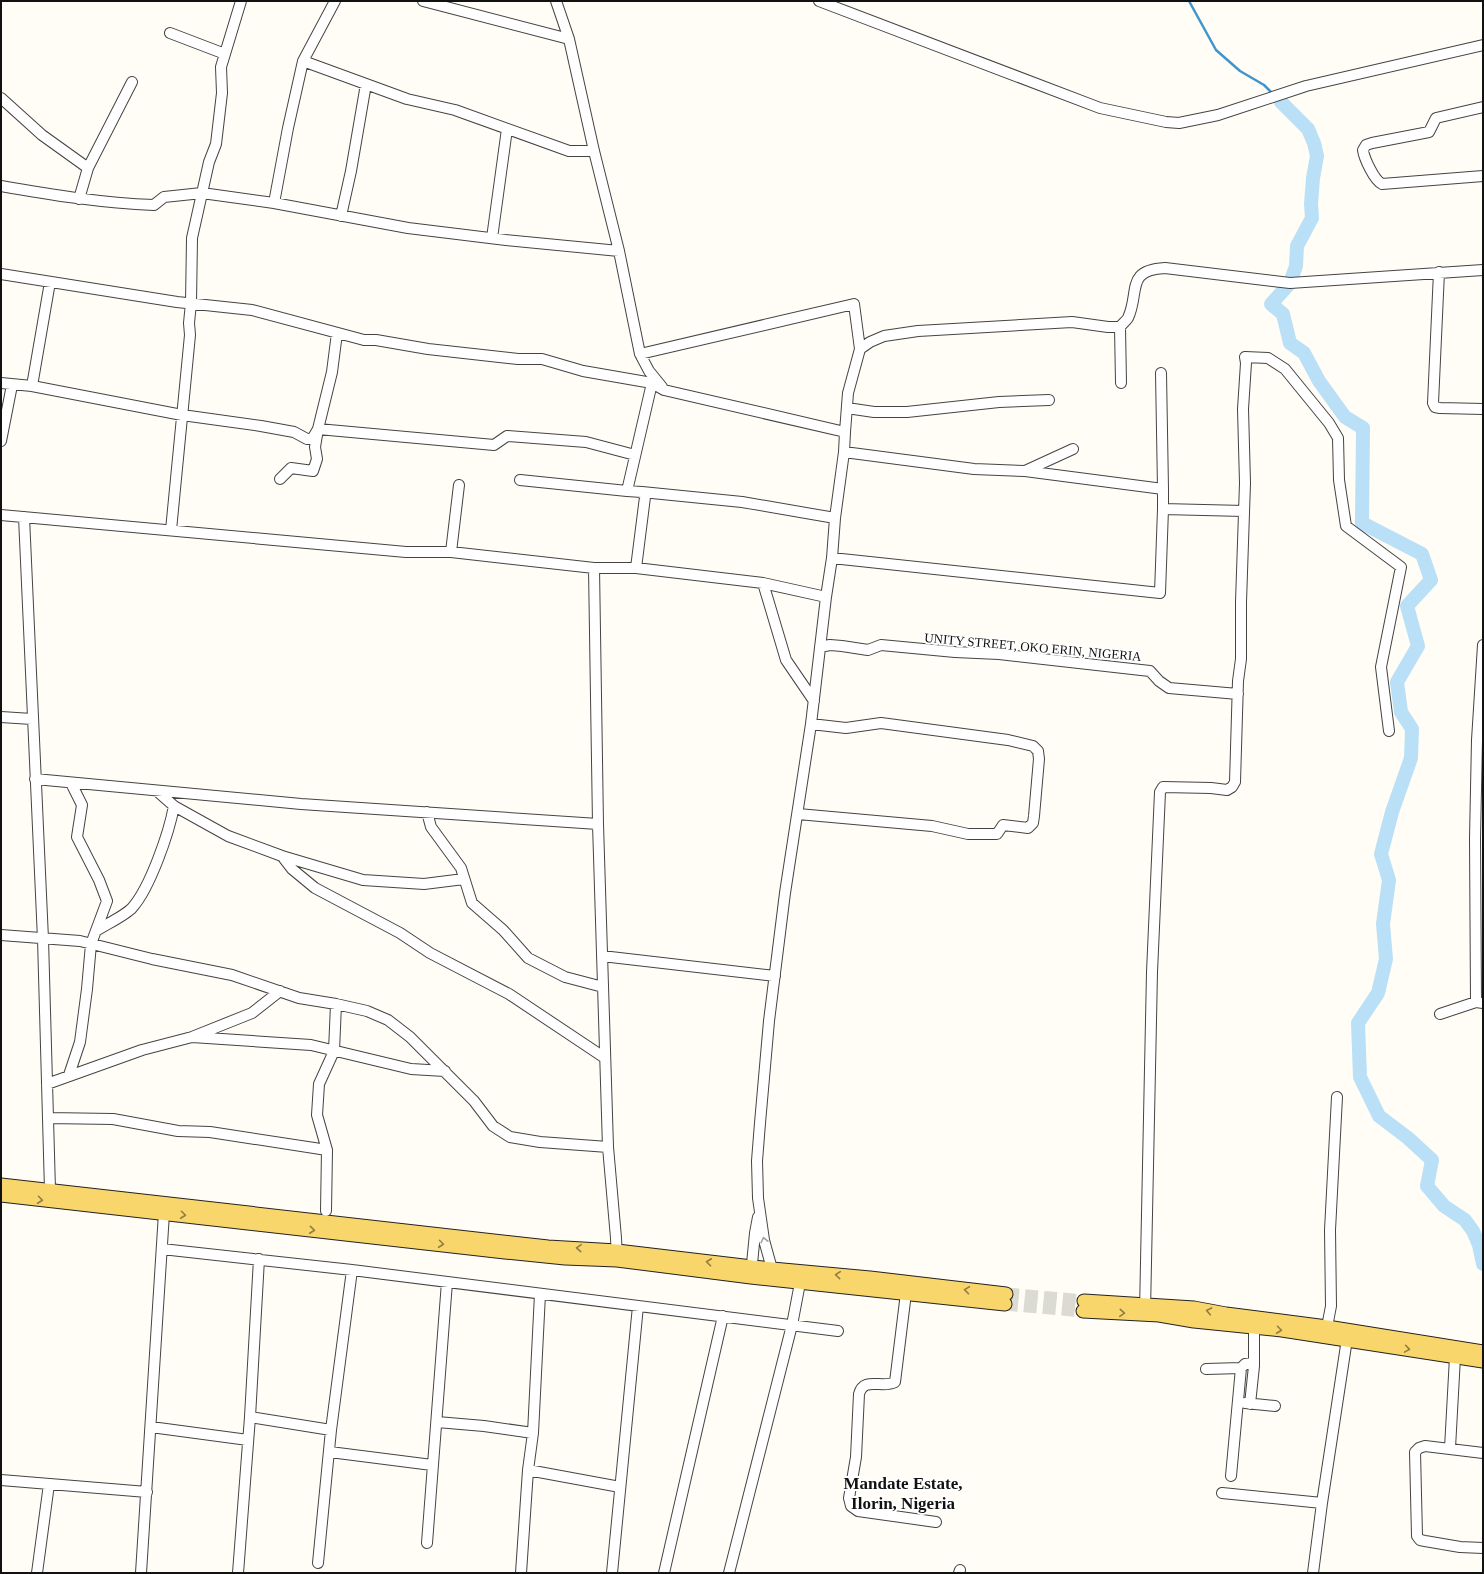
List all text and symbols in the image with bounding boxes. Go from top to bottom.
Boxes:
street label: UNITY STREET, OKO ERIN, NIGERIA [924,630,1143,664]
one-way arrow [37,1195,43,1204]
one-way arrow [180,1211,186,1220]
one-way arrow [309,1225,315,1234]
one-way arrow [761,1237,769,1243]
one-way arrow [438,1239,444,1248]
one-way arrow [576,1244,582,1253]
one-way arrow [706,1258,712,1267]
one-way arrow [835,1271,841,1280]
one-way arrow [964,1286,970,1295]
one-way arrow [1206,1307,1212,1315]
one-way arrow [1119,1309,1125,1317]
one-way arrow [1276,1325,1282,1334]
one-way arrow [1404,1344,1410,1353]
district label: Mandate Estate, Ilorin, Nigeria [844,1474,962,1513]

